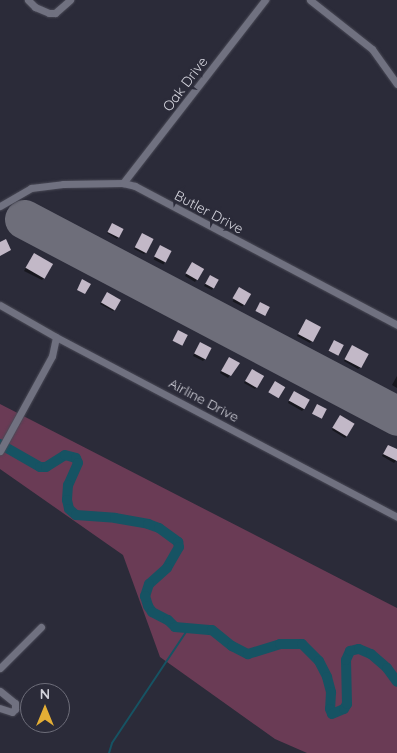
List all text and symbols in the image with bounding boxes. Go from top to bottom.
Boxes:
street label: Oak Drive [159,53,211,115]
street label: Butler Drive [172,187,246,237]
street label: Airline Drive [166,374,242,426]
north arrow [20,683,70,733]
text: N [40,685,50,703]

